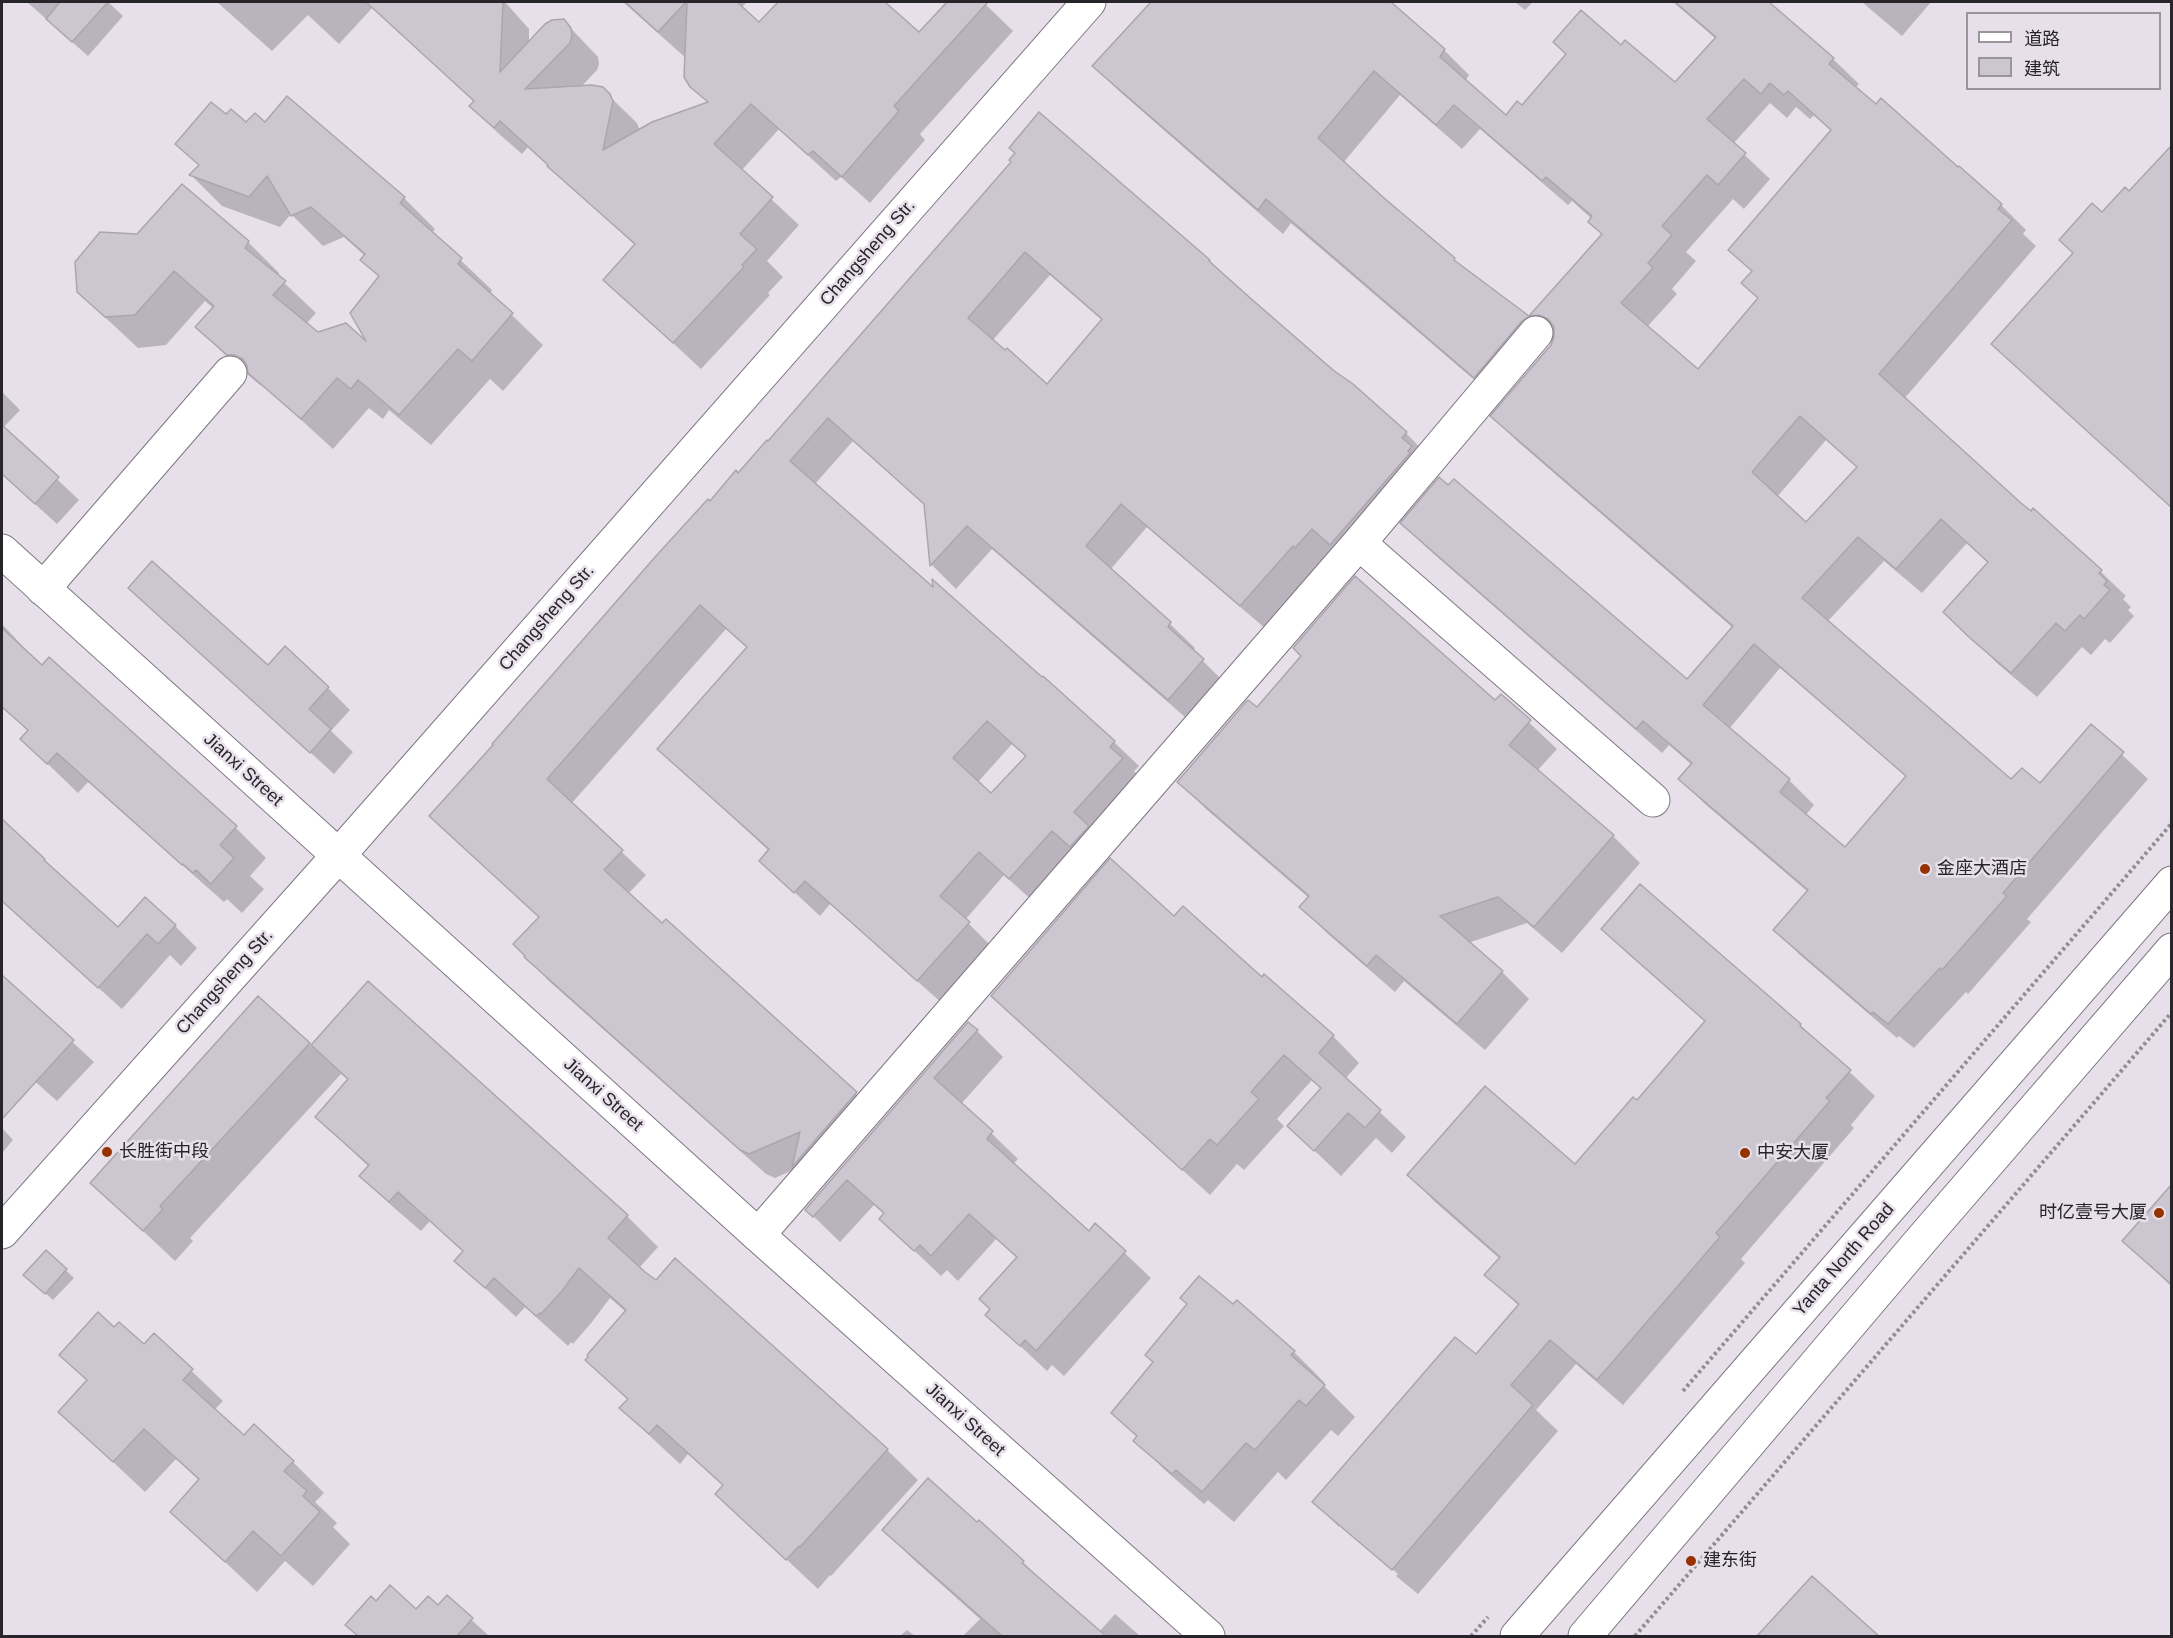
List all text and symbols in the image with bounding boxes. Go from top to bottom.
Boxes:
legend [1966,12,2161,90]
text: 道路 [2024,29,2060,49]
text: 建筑 [2024,59,2060,79]
street label: Changsheng Str. [816,195,920,311]
street label: Changsheng Str. [495,560,599,676]
street label: Jianxi Street [199,729,287,811]
place label: 金座大酒店 [1937,858,2027,880]
marker: 金座大酒店 [1918,862,1932,876]
street label: Changsheng Str. [172,925,278,1039]
street label: Jianxi Street [559,1054,647,1136]
place label: 长胜街中段 [119,1141,209,1163]
place label: 中安大厦 [1757,1142,1829,1164]
marker: 长胜街中段 [100,1145,114,1159]
marker: 中安大厦 [1738,1146,1752,1160]
street label: Yanta North Road [1789,1199,1899,1321]
place label: 时亿壹号大厦 [2039,1202,2147,1224]
marker: 时亿壹号大厦 [2152,1206,2166,1220]
street label: Jianxi Street [921,1379,1009,1461]
place label: 建东街 [1703,1550,1757,1572]
marker: 建东街 [1684,1554,1698,1568]

